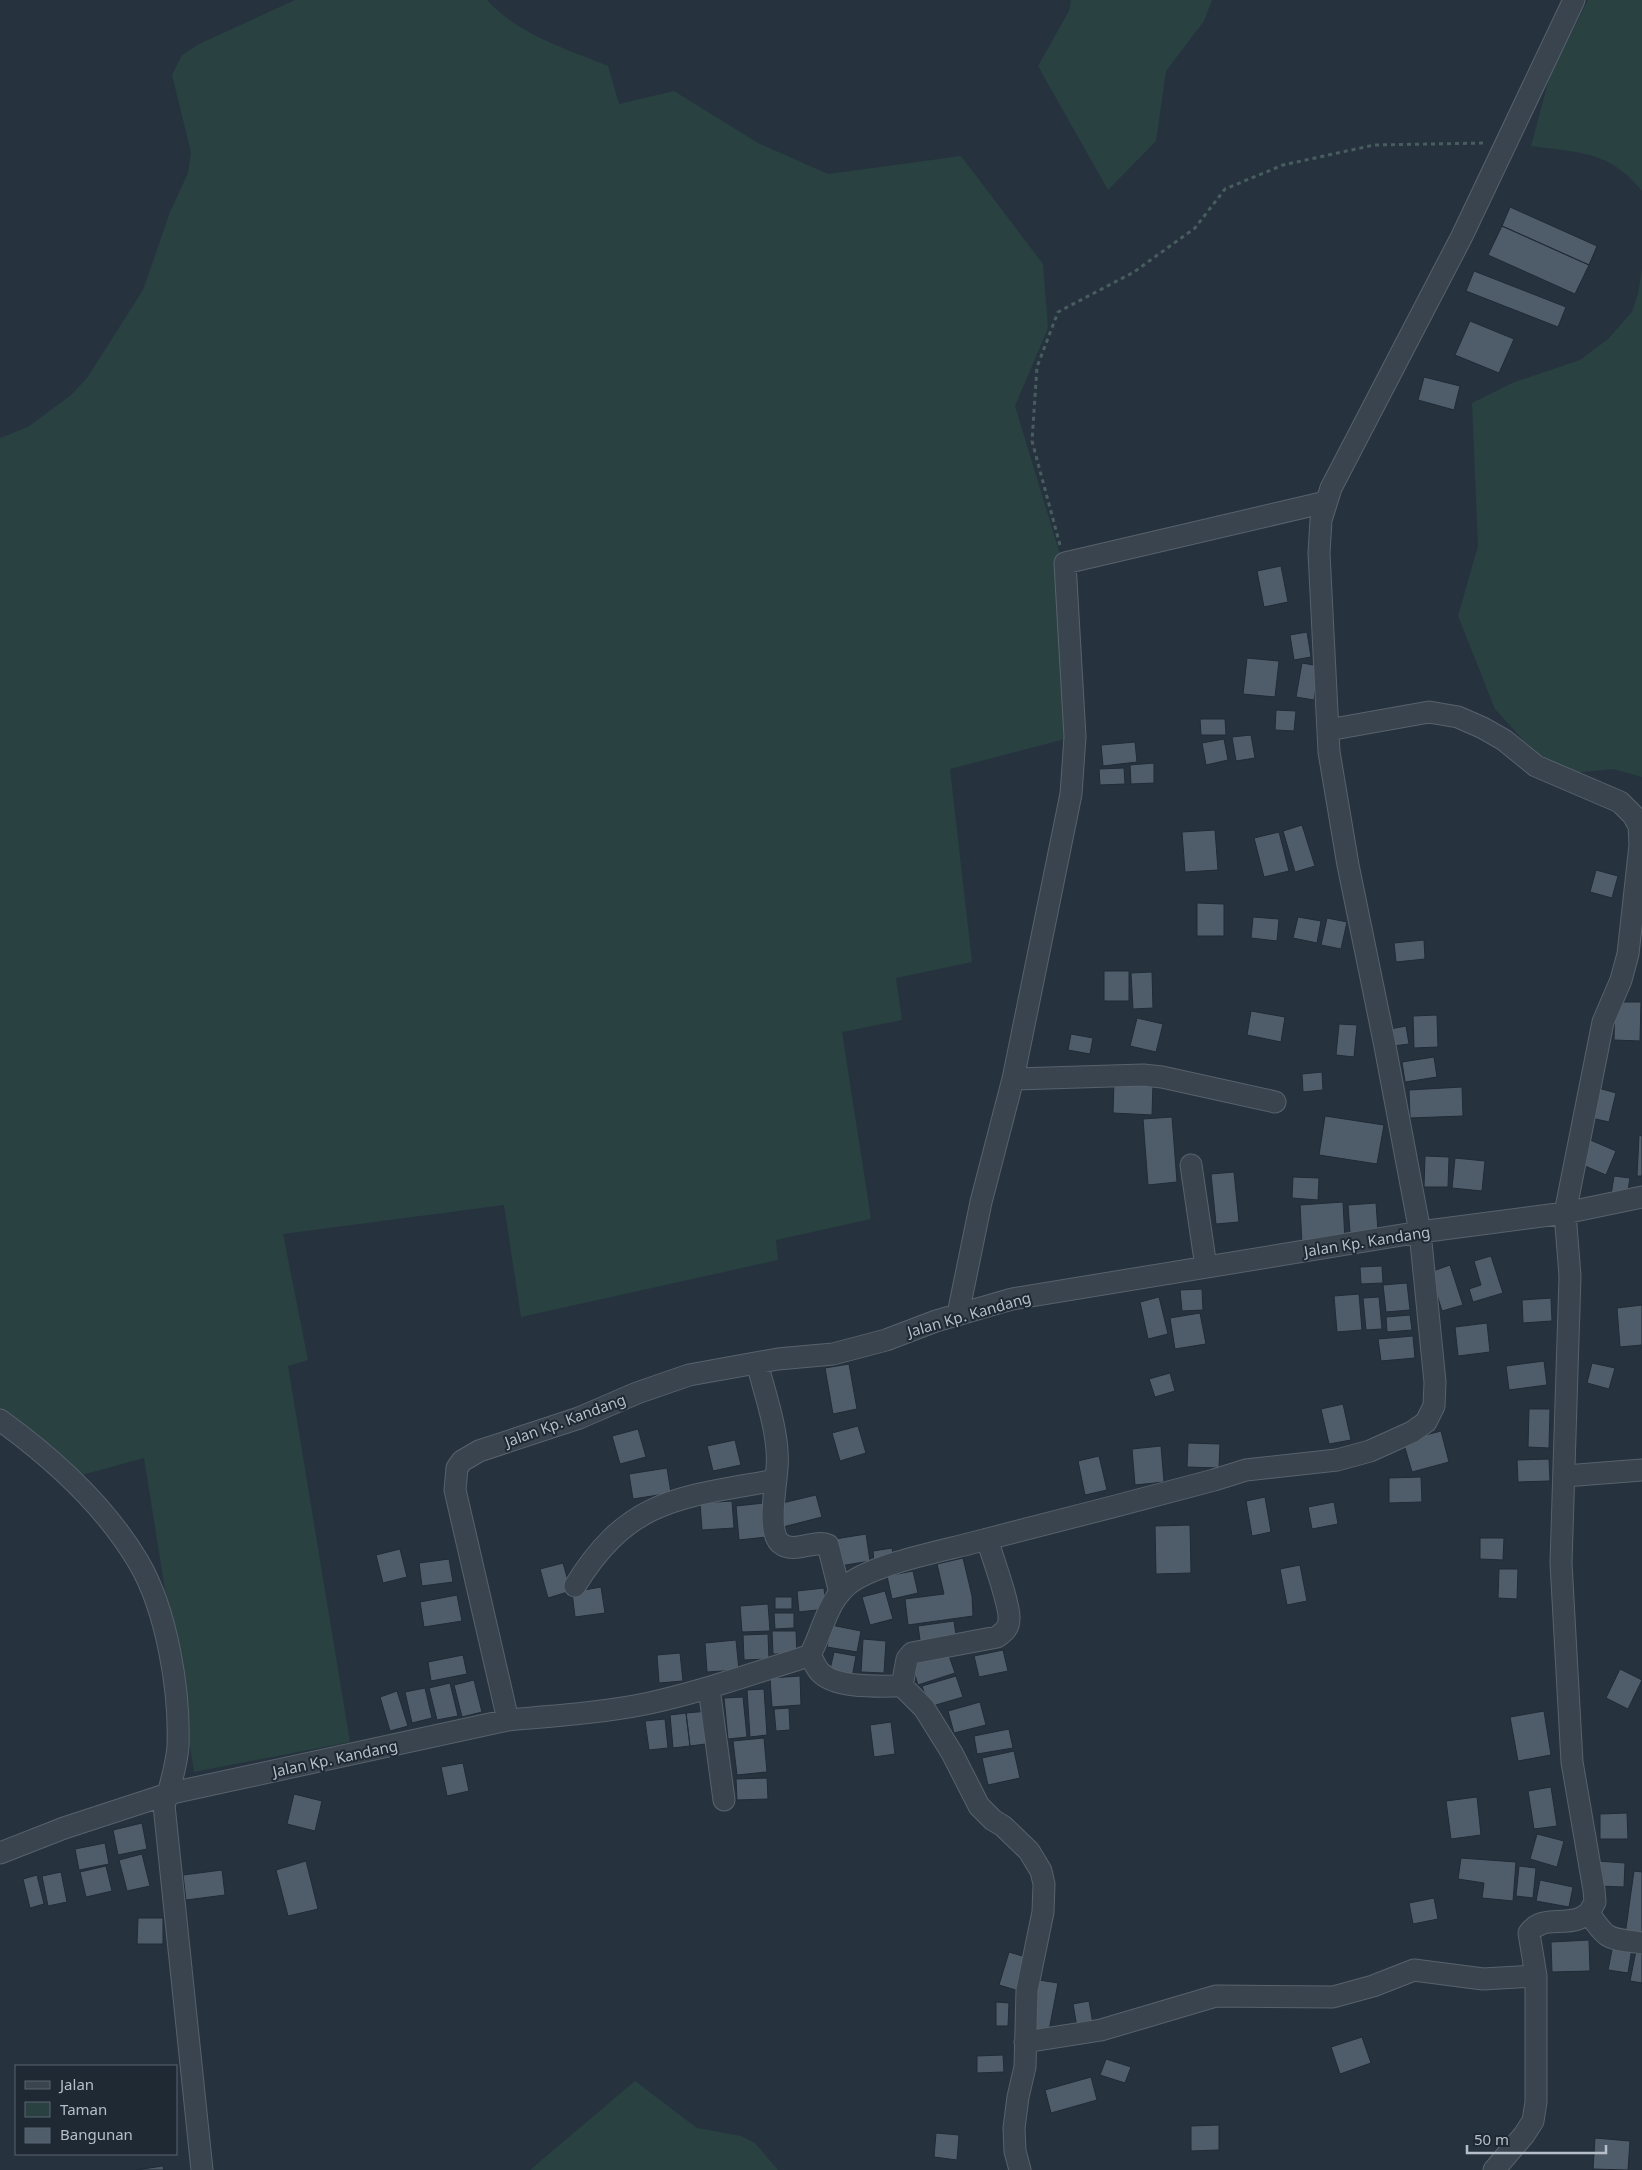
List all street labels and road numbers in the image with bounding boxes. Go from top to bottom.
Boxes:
street label: Jalan Kp. Kandang [1300,1221,1432,1261]
street label: Jalan Kp. Kandang [903,1287,1033,1342]
street label: Jalan Kp. Kandang [500,1389,628,1452]
street label: Jalan Kp. Kandang [269,1735,399,1781]

